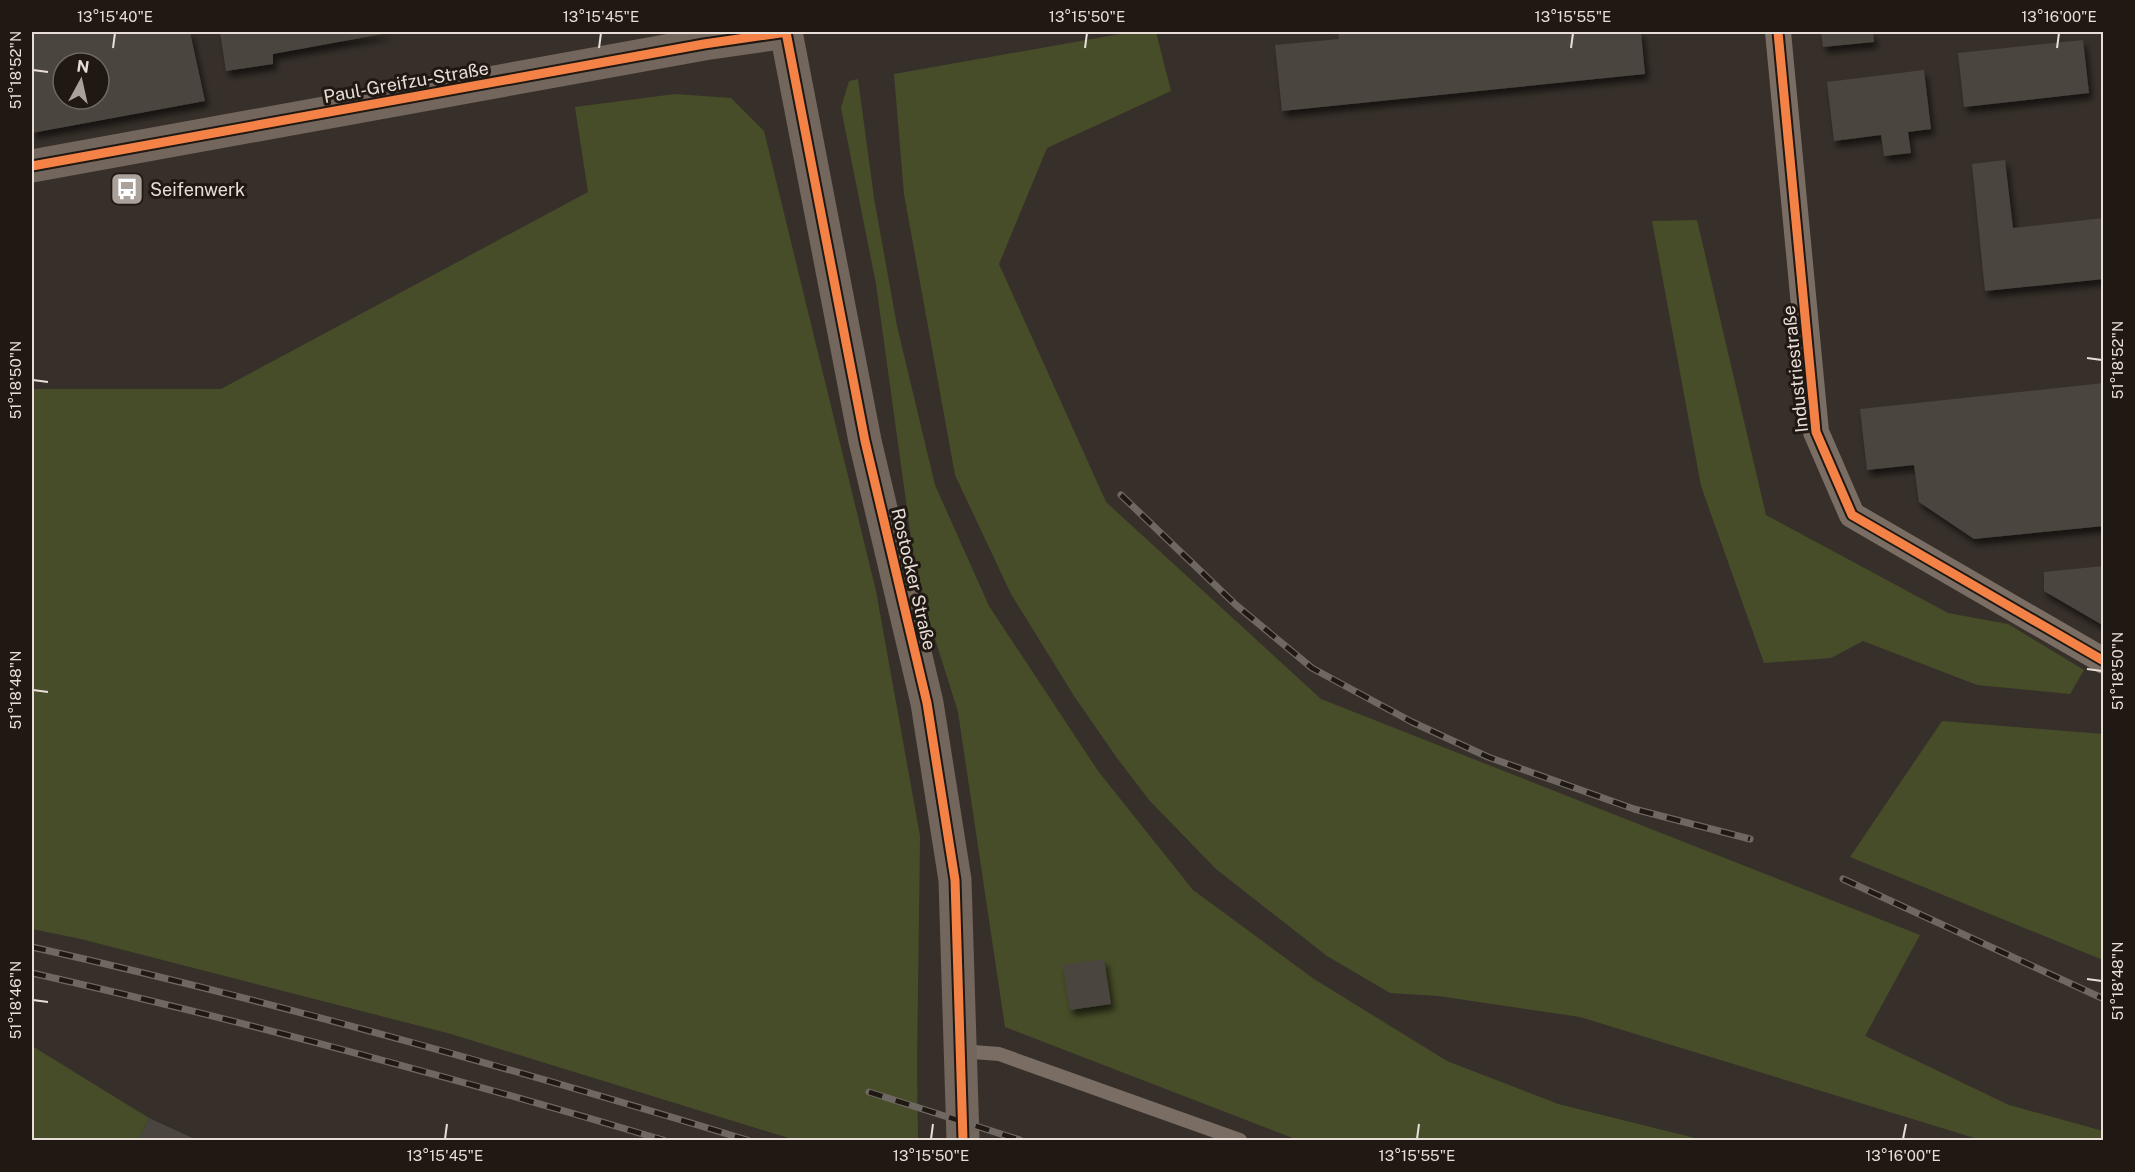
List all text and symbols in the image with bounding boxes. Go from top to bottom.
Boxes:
text: 13°15'40"E [77,8,153,25]
text: 13°15'45"E [563,8,639,25]
text: 13°15'50"E [1049,8,1125,25]
text: 13°15'55"E [1535,8,1611,25]
text: 13°16'00"E [2021,8,2097,25]
text: 51°18'52"N [7,31,24,109]
north arrow [51,51,111,111]
text: N [75,56,91,77]
street label: Paul-Greifzu-Straße [322,57,490,107]
bus stop icon: Seifenwerk [109,171,145,207]
place label: Seifenwerk [150,179,245,200]
street label: Industriestraße [1778,304,1812,434]
text: 51°18'52"N [2109,321,2126,399]
text: 51°18'50"N [7,341,24,419]
street label: Rostocker Straße [887,506,941,652]
text: 51°18'50"N [2109,632,2126,710]
text: 51°18'48"N [7,650,24,730]
text: 51°18'48"N [2109,941,2126,1021]
text: 51°18'46"N [7,961,24,1039]
text: 13°15'45"E [407,1147,483,1164]
text: 13°15'50"E [893,1147,969,1164]
text: 13°15'55"E [1379,1147,1455,1164]
text: 13°16'00"E [1865,1147,1941,1164]

